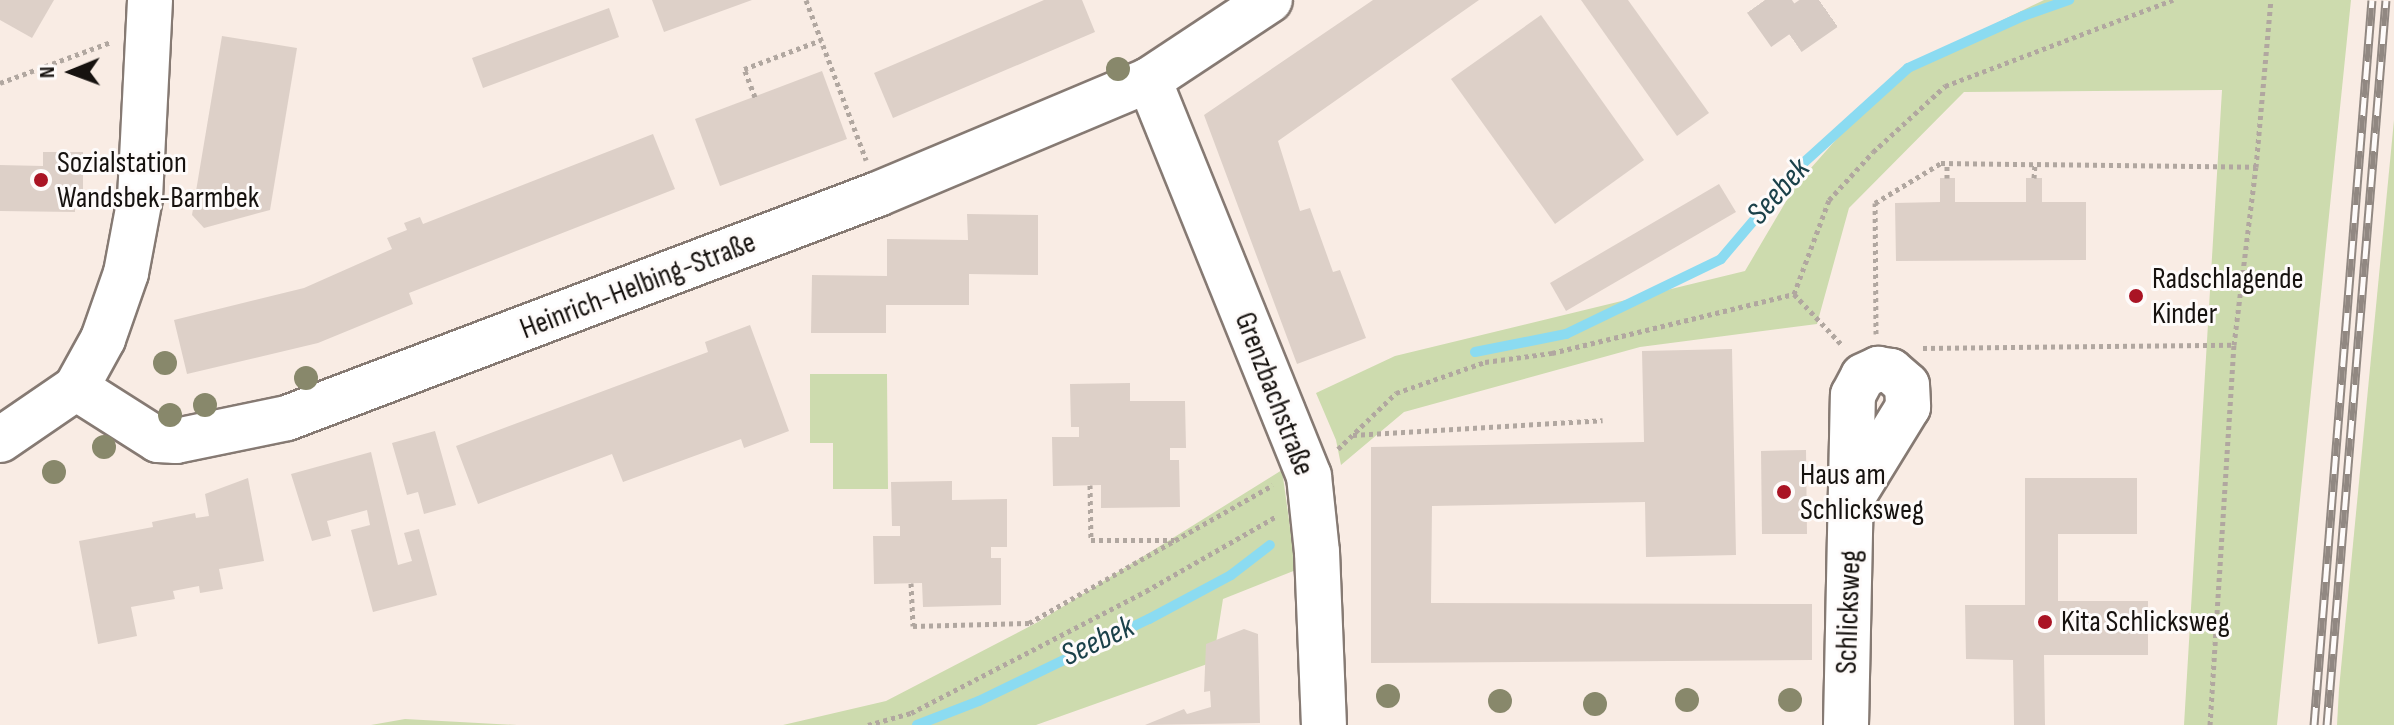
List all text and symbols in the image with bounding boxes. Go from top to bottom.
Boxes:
north arrow [32,32,112,112]
text: N [34,66,61,79]
place label: Sozialstation Wandsbek-Barmbek [57,145,259,216]
water label: Seebek [1739,151,1819,233]
marker: Sozialstation Wandsbek-Barmbek [32,171,50,189]
street label: Heinrich-Helbing-Straße [515,225,761,347]
place label: Radschlagende Kinder [2152,261,2304,332]
marker: Radschlagende Kinder [2127,287,2145,305]
street label: Grenzbachstraße [1226,307,1322,481]
place label: Haus am Schlicksweg [1800,457,1924,528]
marker: Haus am Schlicksweg [1775,483,1793,501]
street label: Schlicksweg [1829,549,1869,675]
place label: Kita Schlicksweg [2061,604,2230,640]
water label: Seebek [1056,609,1140,675]
marker: Kita Schlicksweg [2036,613,2054,631]

